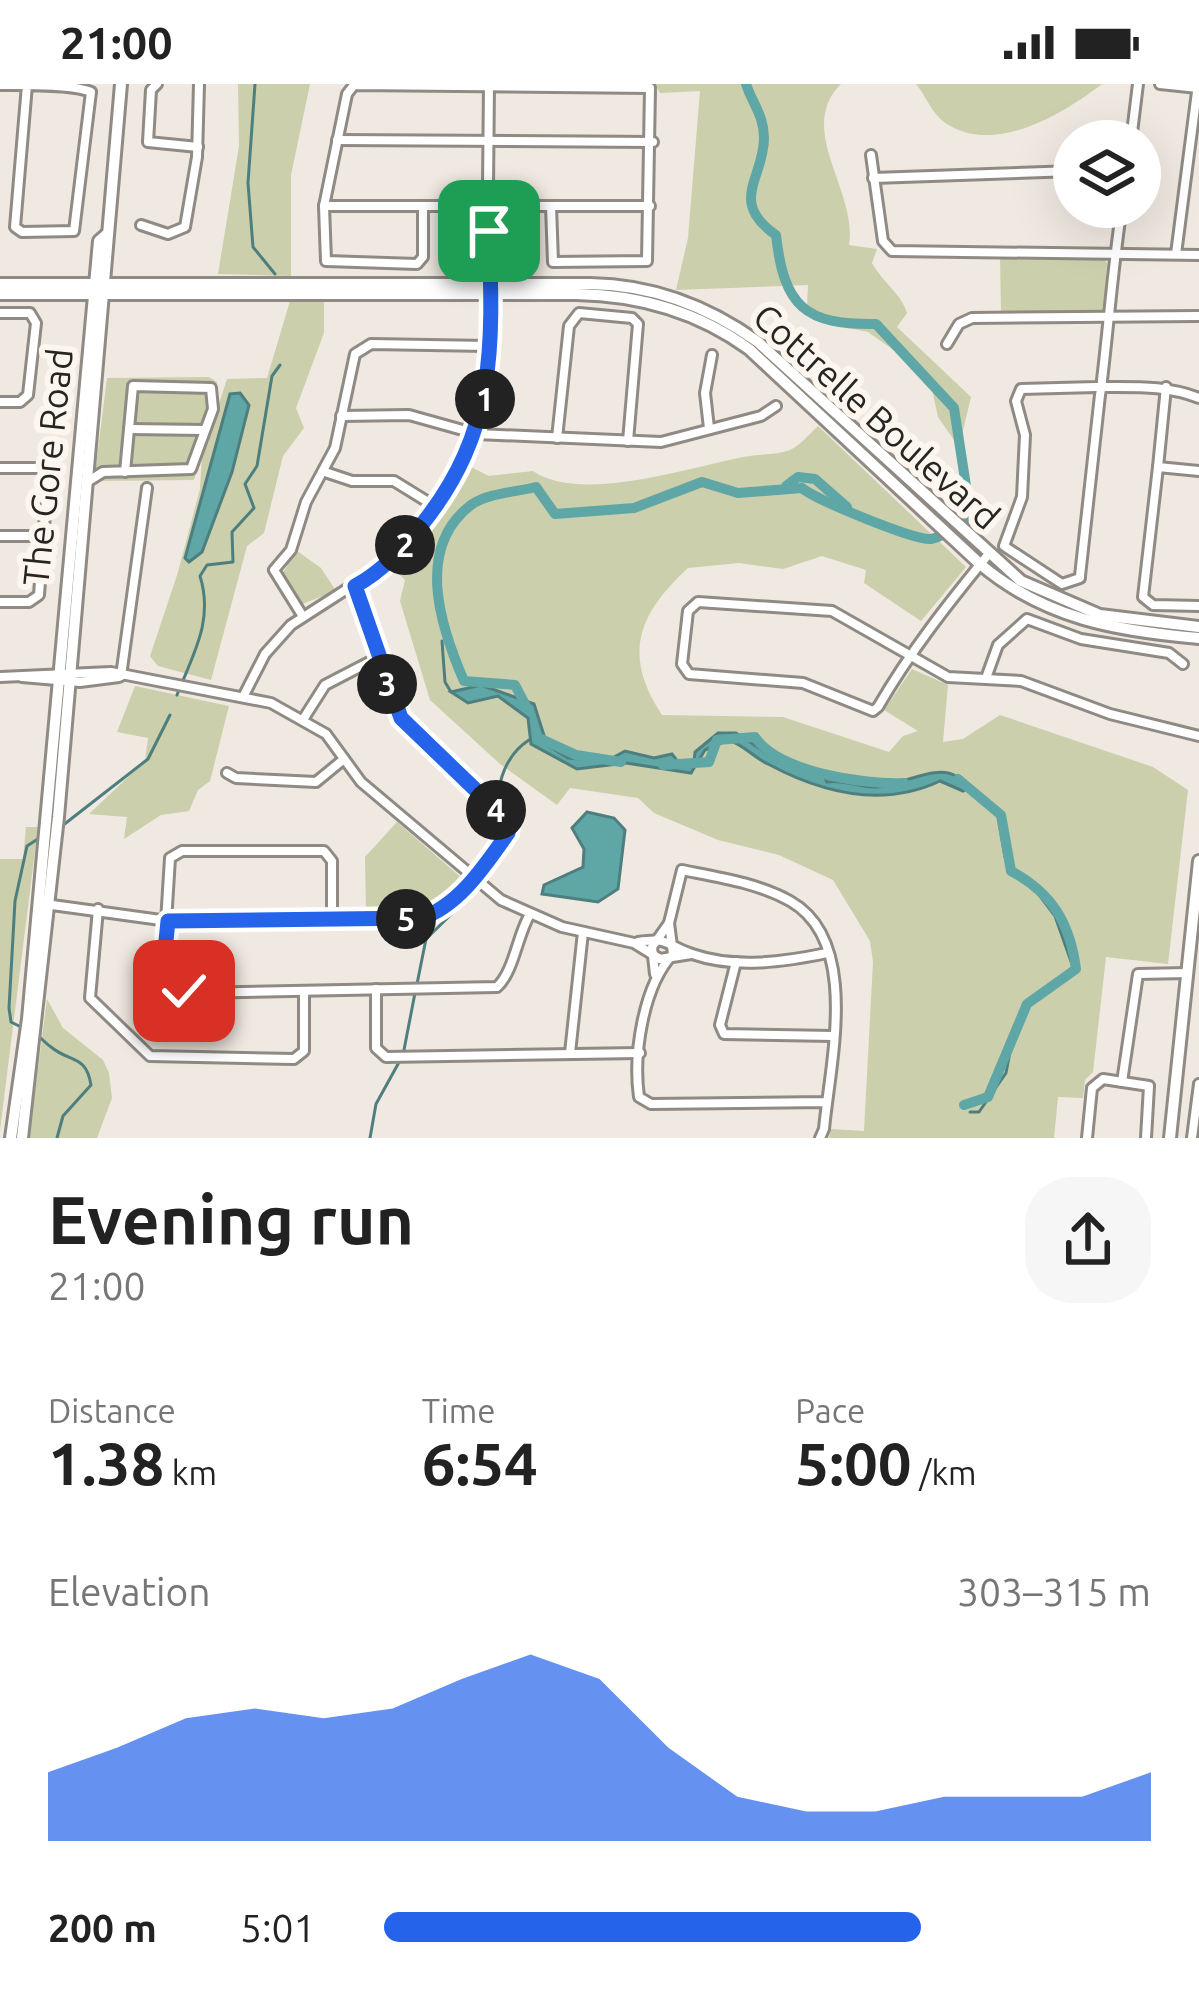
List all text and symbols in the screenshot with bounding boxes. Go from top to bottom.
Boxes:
text: 21:00 [60,17,173,68]
map controls [1053,120,1161,228]
button: layers [1053,120,1161,228]
pin [438,180,540,282]
icon: arrive [456,198,522,264]
street label: Cottrelle Boulevard [746,295,1008,537]
street label: The Gore Road [14,346,80,588]
pin: 1 [455,369,515,429]
text: 1 [476,380,494,417]
pin: 2 [375,515,435,575]
text: 2 [396,526,414,563]
pin: 3 [357,654,417,714]
text: 3 [378,665,396,702]
pin: 4 [466,780,526,840]
text: 4 [487,791,505,828]
pin: 5 [376,889,436,949]
text: 5 [397,900,415,937]
pin [133,940,235,1042]
icon: check [151,958,217,1024]
button: share [1025,1177,1151,1303]
text: Evening run [48,1182,414,1256]
text: 21:00 [48,1264,146,1307]
text: Distance [48,1392,176,1429]
text: Time [422,1392,495,1429]
text: Pace [795,1392,865,1429]
text: 1.38 [48,1429,164,1496]
text: 6:54 [422,1429,538,1496]
text: 5:00 [795,1429,912,1496]
text: km [164,1454,217,1491]
text: /km [912,1454,977,1491]
text: Elevation [48,1570,211,1613]
text: 303–315 m [957,1570,1151,1613]
text: 200 m [48,1906,157,1949]
text: 5:01 [240,1906,316,1949]

